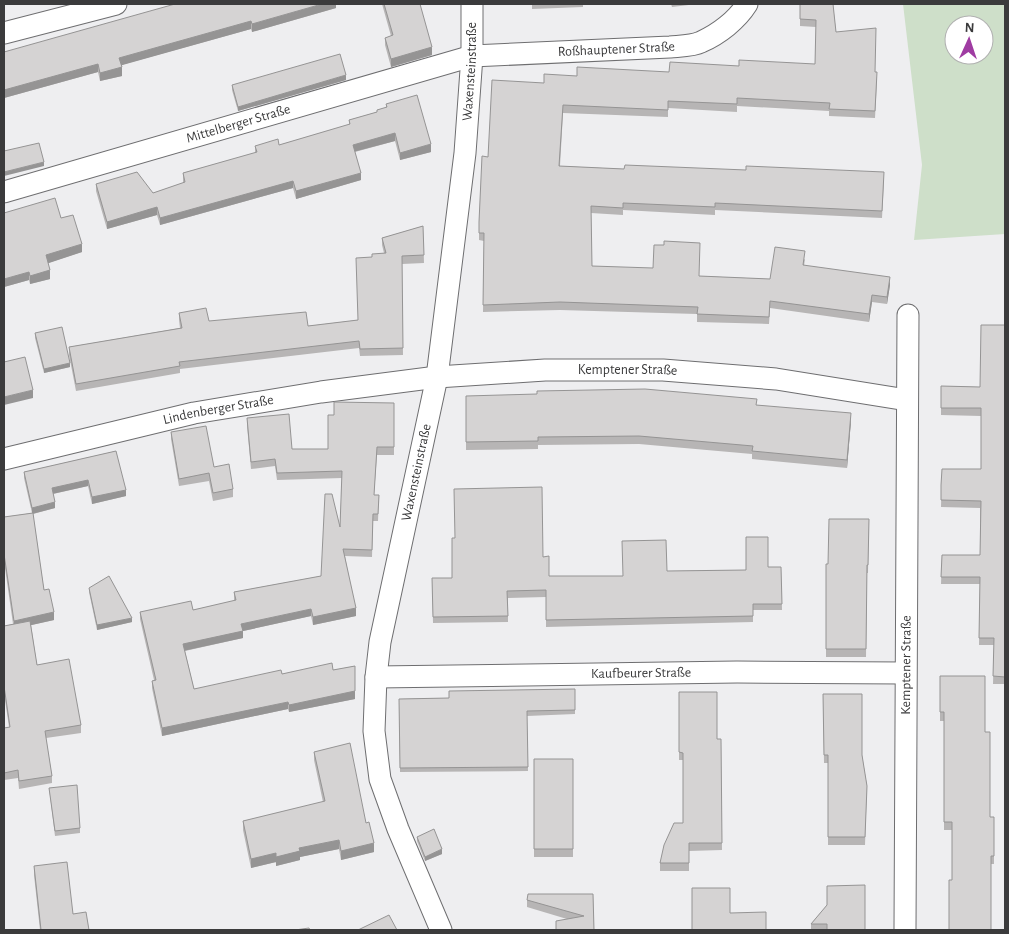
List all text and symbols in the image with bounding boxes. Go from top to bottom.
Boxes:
north arrow [944,15,994,65]
text: N [964,21,975,35]
street label: Waxensteinstraße [460,22,479,121]
street label: Roßhauptener Straße [558,40,676,59]
street label: Mittelberger Straße [185,102,292,146]
street label: Kemptener Straße [578,363,678,378]
street label: Lindenberger Straße [162,393,275,427]
street label: Waxensteinstraße [399,423,434,522]
street label: Kemptener Straße [899,615,914,715]
street label: Kaufbeurer Straße [591,666,691,681]

